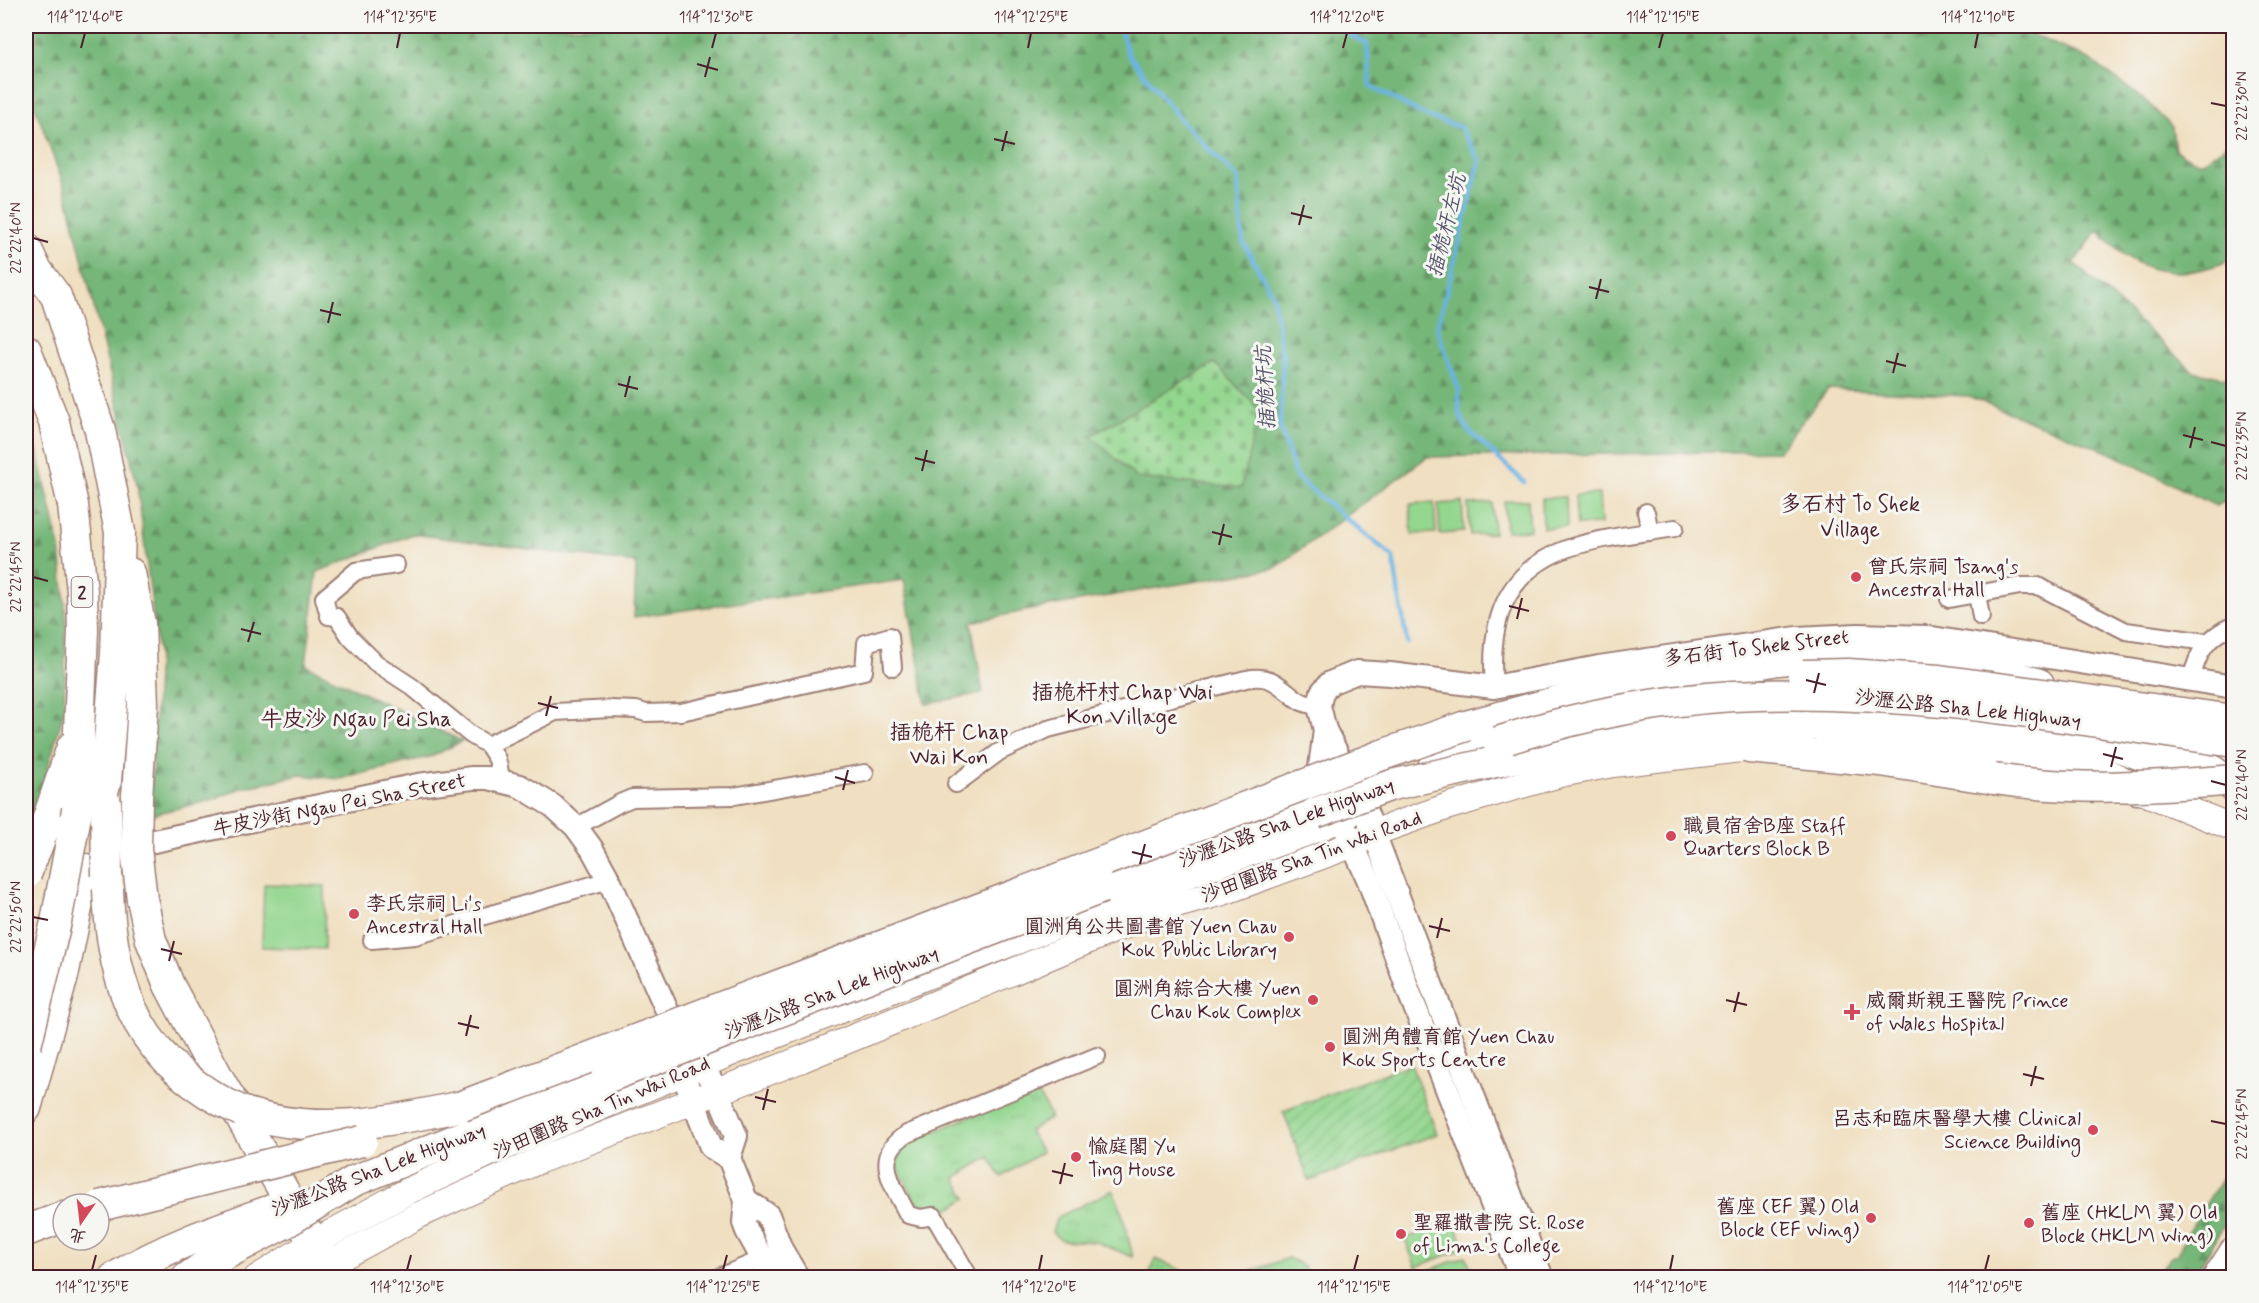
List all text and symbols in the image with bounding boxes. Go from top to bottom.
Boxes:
text: 114°12'40"E [47,8,123,28]
text: 114°12'35"E [363,8,437,28]
text: 114°12'30"E [679,8,753,28]
text: 114°12'25"E [994,8,1068,28]
text: 114°12'20"E [1309,8,1385,28]
text: 114°12'15"E [1626,8,1700,28]
text: 114°12'10"E [1941,8,2015,28]
text: 22°22'30"N [2233,71,2253,141]
water label: 插桅杆左坑 [1421,169,1474,280]
text: 22°22'40"N [7,202,27,274]
water label: 插桅杆坑 [1250,343,1282,431]
text: 22°22'35"N [2233,411,2253,481]
district label: 多石村 To Shek Village [1780,491,1920,545]
text: 22°22'45"N [7,542,27,612]
place label: 曾氏宗祠 Tsang's Ancestral Hall [1868,554,2018,604]
marker: 曾氏宗祠 Tsang's Ancestral Hall [1849,570,1863,584]
road number: 2 [72,577,92,607]
street label: 多石街 To Shek Street [1662,624,1850,673]
district label: 插桅杆村 Chap Wai Kon Village [1031,679,1213,735]
street label: 沙瀝公路 Sha Lek Highway [1853,684,2082,736]
district label: 牛皮沙 Ngau Pei Sha [260,706,452,737]
district label: 插桅杆 Chap Wai Kon [889,719,1009,772]
text: 22°22'40"N [2233,749,2253,821]
street label: 牛皮沙街 Ngau Pei Sha Street [210,768,469,845]
street label: 沙瀝公路 Sha Lek Highway [1175,772,1398,876]
street label: 沙田圍路 Sha Tin Wai Road [1197,805,1426,910]
place label: 職員宿舍B座 Staff Quarters Block B [1683,813,1846,863]
marker: 職員宿舍B座 Staff Quarters Block B [1664,829,1678,843]
text: 22°22'50"N [7,881,27,953]
place label: 李氏宗祠 Li's Ancestral Hall [366,891,483,941]
marker: 李氏宗祠 Li's Ancestral Hall [347,907,361,921]
place label: 圓洲角公共圖書館 Yuen Chau Kok Public Library [1025,914,1277,964]
marker: 圓洲角公共圖書館 Yuen Chau Kok Public Library [1282,930,1296,944]
street label: 沙瀝公路 Sha Lek Highway [720,940,943,1048]
place label: 圓洲角綜合大樓 Yuen Chau Kok Complex [1113,976,1301,1026]
place label: 威爾斯親王醫院 Prince of Wales Hospital [1866,988,2068,1038]
marker: 圓洲角綜合大樓 Yuen Chau Kok Complex [1306,993,1320,1007]
marker: 威爾斯親王醫院 Prince of Wales Hospital [1843,1003,1861,1021]
place label: 圓洲角體育館 Yuen Chau Kok Sports Centre [1342,1024,1554,1074]
marker: 圓洲角體育館 Yuen Chau Kok Sports Centre [1323,1040,1337,1054]
street label: 沙田圍路 Sha Tin Wai Road [489,1050,714,1166]
text: 22°22'45"N [2233,1089,2253,1159]
place label: 呂志和臨床醫學大樓 Clinical Science Building [1832,1106,2081,1157]
street label: 沙瀝公路 Sha Lek Highway [267,1117,490,1225]
marker: 呂志和臨床醫學大樓 Clinical Science Building [2086,1123,2100,1137]
place label: 愉庭閣 Yu Ting House [1088,1134,1175,1185]
marker: 愉庭閣 Yu Ting House [1069,1150,1083,1164]
north arrow [51,1192,111,1252]
place label: 舊座 (EF 翼) Old Block (EF Wing) [1716,1194,1859,1244]
place label: 舊座 (HKLM 翼) Old Block (HKLM Wing) [2041,1200,2217,1250]
place label: 聖羅撒書院 St. Rose of Lima's College [1413,1210,1585,1262]
marker: 舊座 (EF 翼) Old Block (EF Wing) [1864,1211,1878,1225]
marker: 舊座 (HKLM 翼) Old Block (HKLM Wing) [2022,1216,2036,1230]
text: 北 [67,1223,88,1247]
marker: 聖羅撒書院 St. Rose of Lima's College [1394,1227,1408,1241]
text: 114°12'35"E [55,1278,129,1298]
text: 114°12'30"E [370,1278,444,1298]
text: 114°12'25"E [686,1278,760,1298]
text: 114°12'20"E [1001,1278,1077,1298]
text: 114°12'15"E [1317,1278,1391,1298]
text: 114°12'10"E [1633,1278,1707,1298]
text: 114°12'05"E [1947,1278,2023,1298]

